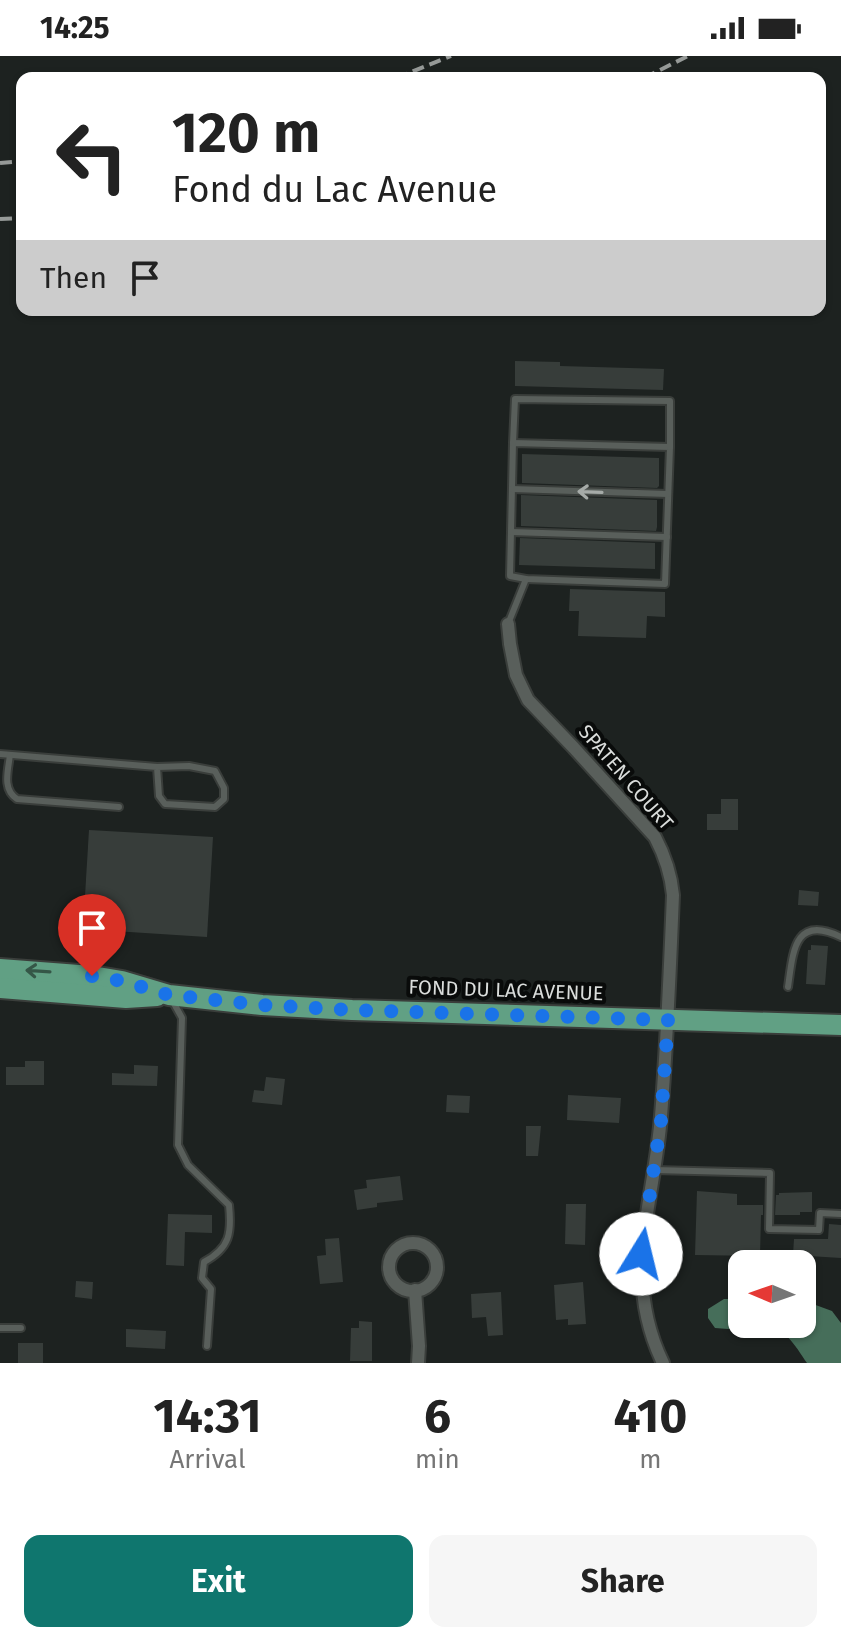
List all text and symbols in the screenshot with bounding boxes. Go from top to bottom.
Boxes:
text: 14:25 [40,10,110,46]
text: 120 m [172,100,320,167]
icon: left [40,104,144,208]
text: Fond du Lac Avenue [172,168,497,212]
icon: arrive [123,256,167,300]
text: Then [40,260,107,296]
one-way arrow [577,484,604,499]
street label: SPATEN COURT [574,719,679,835]
pin [58,894,126,976]
icon: arrive [70,906,114,950]
one-way arrow [25,963,52,978]
street label: FOND DU LAC AVENUE [408,975,604,1005]
position arrow [599,1212,683,1296]
north arrow [728,1250,816,1338]
map controls [728,1250,816,1338]
text: 14:31 [154,1387,261,1445]
text: 6 [424,1387,451,1445]
text: 410 [613,1387,687,1445]
text: Arrival [169,1444,246,1475]
text: min [415,1444,460,1475]
text: m [639,1444,662,1475]
button: Exit [24,1535,413,1627]
button: Share [429,1535,817,1627]

